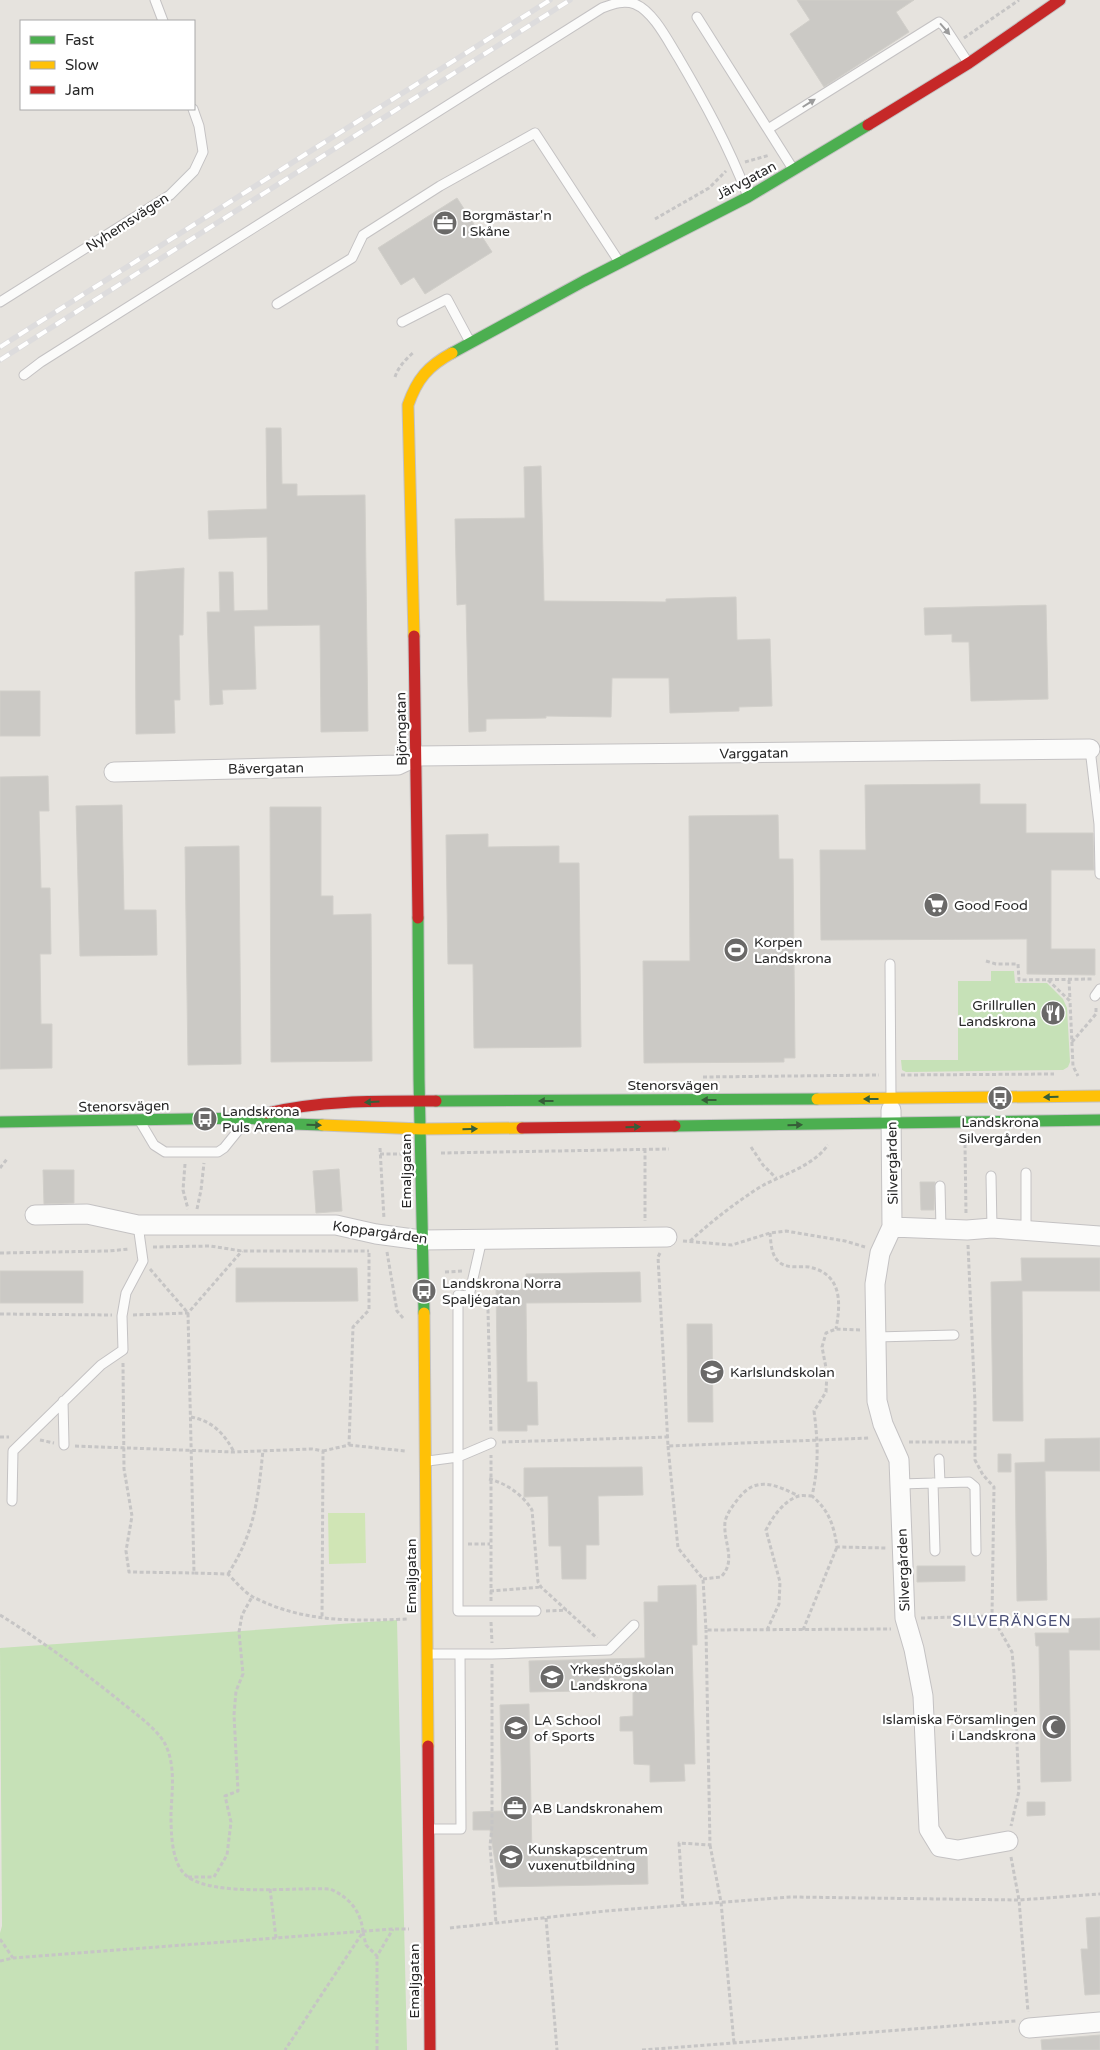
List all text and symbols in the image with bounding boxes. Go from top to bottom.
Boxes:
legend [20,20,195,110]
one-way arrow [940,23,951,36]
text: Fast [65,31,95,49]
text: Slow [65,56,99,74]
text: Jam [65,81,94,99]
one-way arrow [803,99,816,108]
street label: Järvgatan [713,158,779,203]
street label: Nyhemsvägen [83,189,172,255]
place label: Borgmästar'n I Skåne [462,207,552,240]
office icon: Borgmästar'n I Skåne [432,210,458,236]
street label: Björngatan [392,692,411,766]
street label: Varggatan [719,744,789,763]
street label: Bävergatan [228,759,304,778]
supermarket icon: Good Food [923,892,949,918]
place label: Good Food [954,897,1028,914]
place label: Korpen Landskrona [754,934,832,967]
sports icon: Korpen Landskrona [723,937,749,963]
place label: Grillrullen Landskrona [958,997,1036,1030]
restaurant icon: Grillrullen Landskrona [1040,1000,1066,1026]
street label: Stenorsvägen [627,1077,719,1094]
bus stop icon: Landskrona Silvergården [987,1085,1013,1111]
one-way arrow [1043,1093,1059,1101]
one-way arrow [863,1095,879,1103]
one-way arrow [701,1096,717,1104]
street label: Stenorsvägen [78,1097,170,1116]
one-way arrow [538,1097,554,1105]
one-way arrow [363,1098,379,1106]
place label: Landskrona Puls Arena [222,1103,300,1136]
bus stop icon: Landskrona Puls Arena [192,1106,218,1132]
place label: Landskrona Silvergården [958,1114,1042,1147]
one-way arrow [306,1121,322,1129]
one-way arrow [787,1121,803,1129]
street label: Silvergården [883,1121,902,1205]
one-way arrow [625,1123,641,1131]
one-way arrow [462,1125,478,1133]
street label: Emaljgatan [398,1134,415,1208]
street label: Koppargården [331,1217,429,1248]
place label: Landskrona Norra Spaljégatan [442,1275,562,1308]
bus stop icon: Landskrona Norra Spaljégatan [411,1278,437,1304]
school or university icon: Karlslundskolan [699,1359,725,1385]
place label: Karlslundskolan [730,1364,835,1381]
street label: Silvergården [894,1528,913,1612]
street label: Emaljgatan [403,1539,420,1613]
district label: SILVERÄNGEN [952,1612,1072,1630]
place label: Yrkeshögskolan Landskrona [570,1661,674,1694]
school or university icon: Yrkeshögskolan Landskrona [539,1664,565,1690]
place label: Islamiska Församlingen i Landskrona [882,1711,1036,1744]
place label: LA School of Sports [534,1712,601,1745]
mosque icon: Islamiska Församlingen i Landskrona [1041,1714,1067,1740]
school or university icon: LA School of Sports [503,1715,529,1741]
office icon: AB Landskronahem [502,1795,528,1821]
place label: AB Landskronahem [532,1800,663,1817]
place label: Kunskapscentrum vuxenutbildning [528,1841,648,1874]
school or university icon: Kunskapscentrum vuxenutbildning [498,1844,524,1870]
street label: Emaljgatan [406,1944,423,2018]

